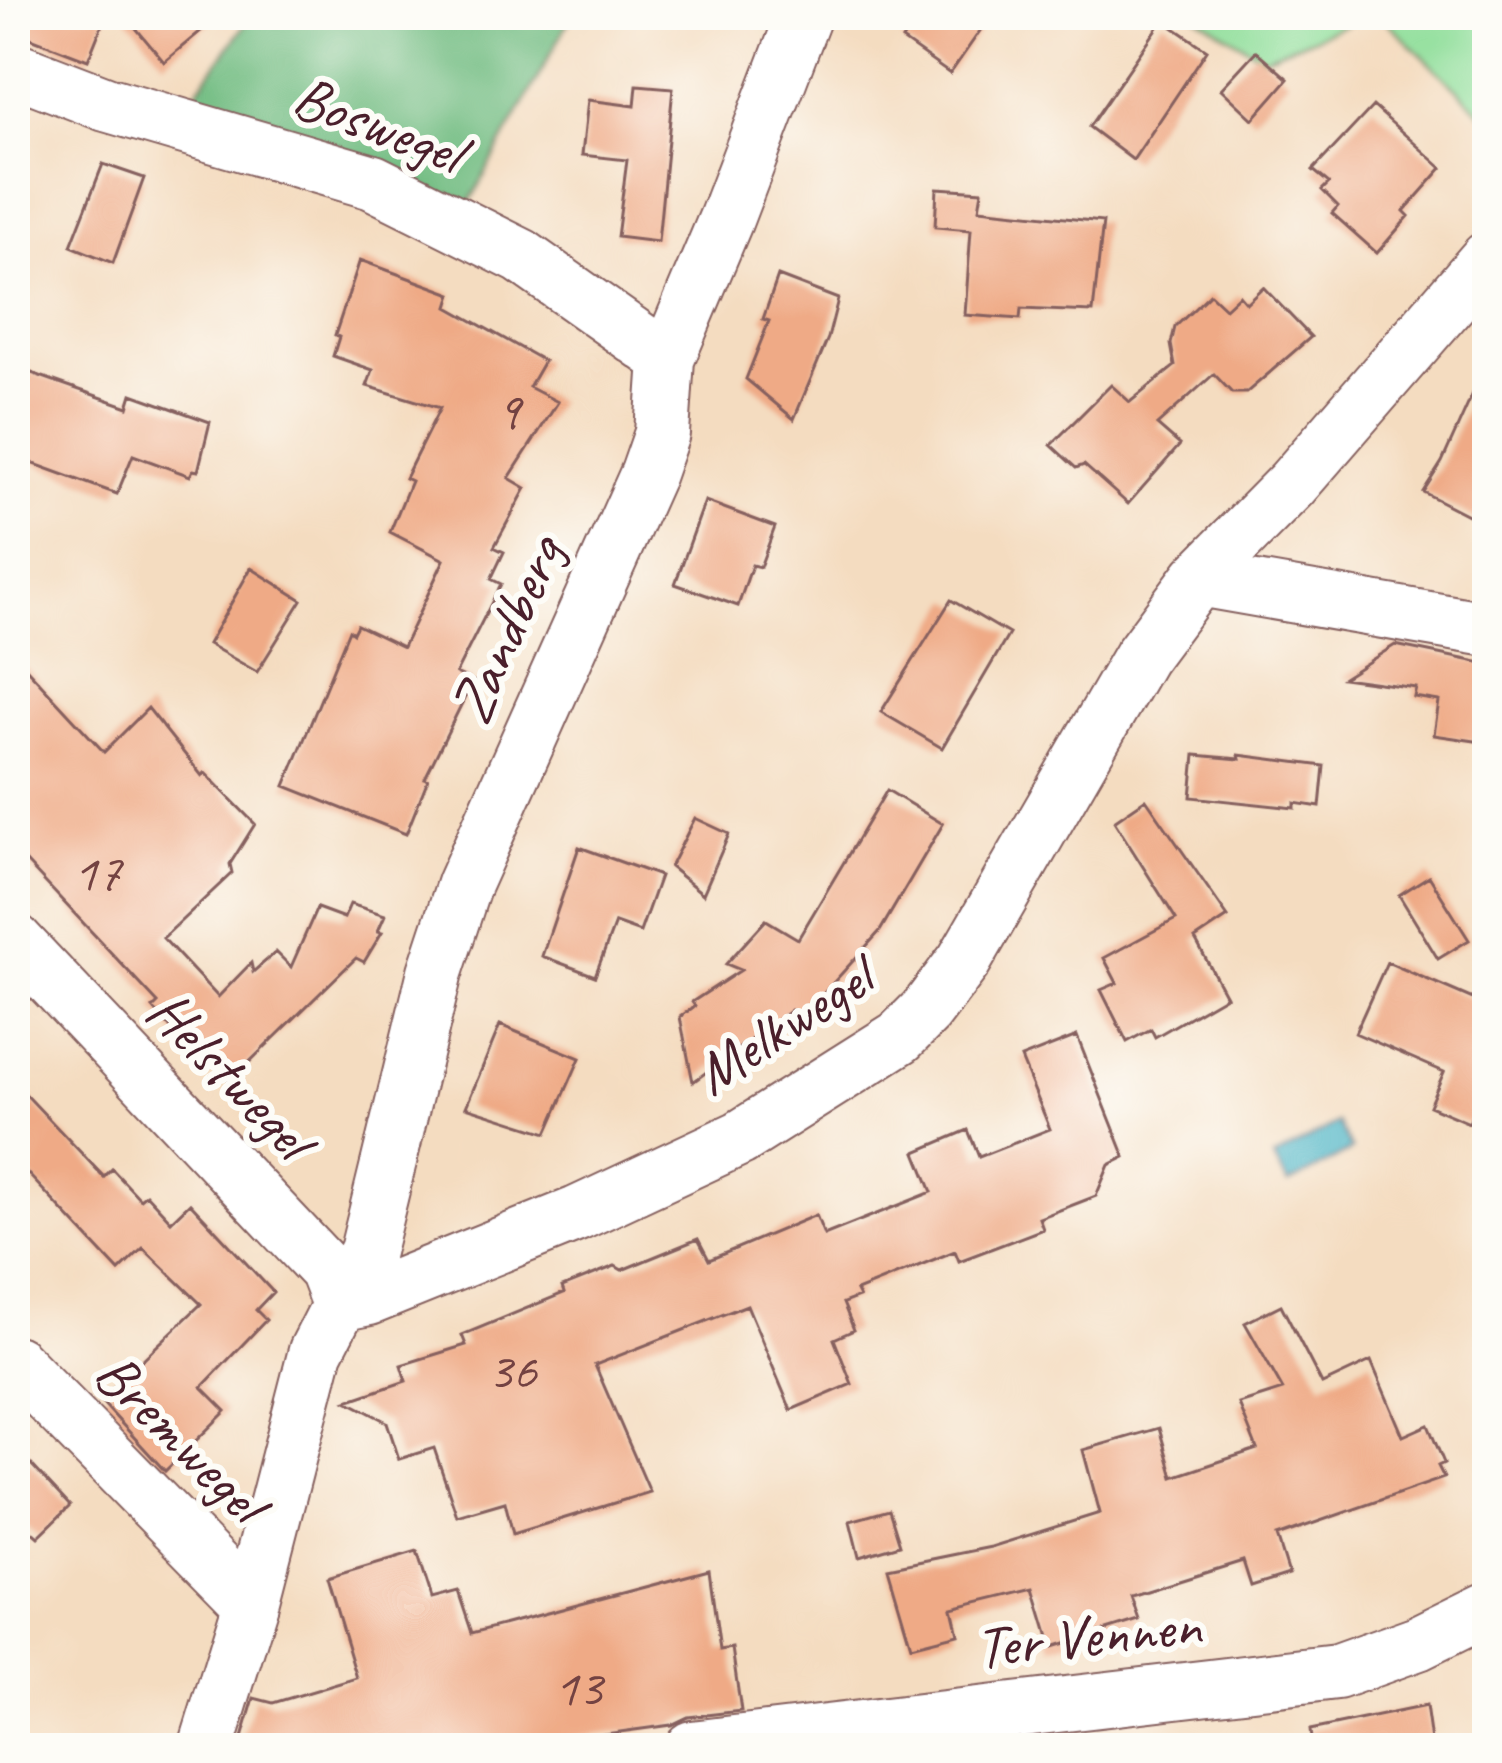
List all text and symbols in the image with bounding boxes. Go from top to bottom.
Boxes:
street label: Boswegel [283,57,482,194]
house number: 9 [496,376,524,444]
street label: Zandberg [432,521,582,735]
house number: 17 [73,838,124,906]
street label: Melkwegel [680,935,894,1111]
street label: Helstwegel [131,974,336,1182]
street label: Bremwegel [79,1336,288,1545]
house number: 36 [488,1336,538,1404]
street label: Ter Vennen [972,1586,1206,1686]
house number: 13 [554,1653,606,1721]

